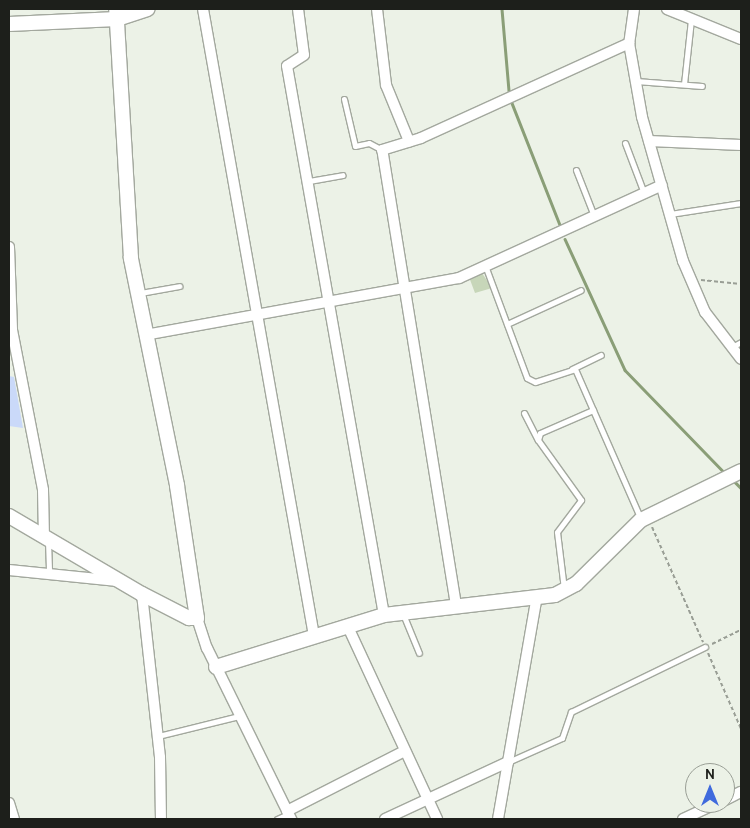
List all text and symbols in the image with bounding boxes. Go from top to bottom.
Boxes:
north arrow [685,763,735,813]
text: N [705,765,715,783]

